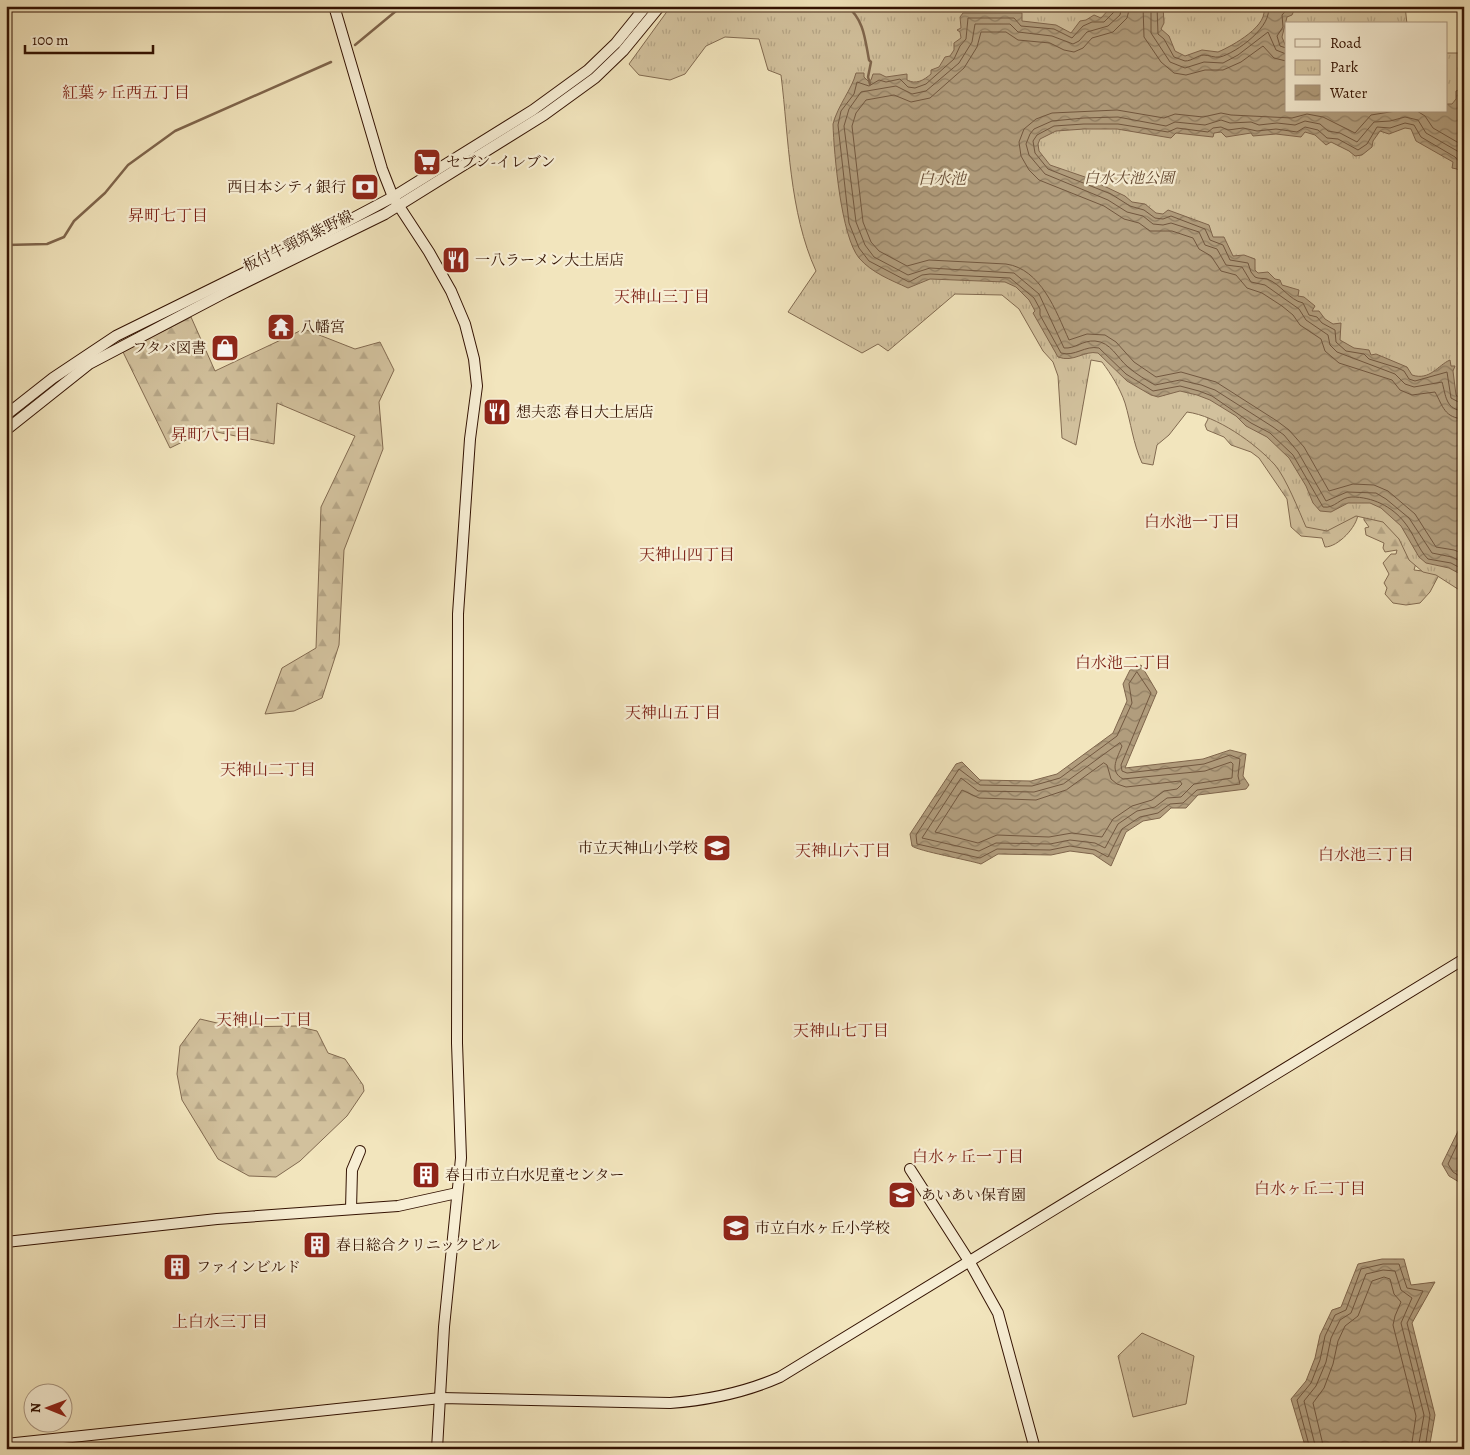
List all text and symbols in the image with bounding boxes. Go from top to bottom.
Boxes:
scale bar [25,22,152,54]
legend [1285,22,1448,112]
text: 100 m [32,30,69,50]
text: Road [1330,33,1362,53]
text: Park [1330,57,1359,77]
district label: 紅葉ヶ丘西五丁目 [62,82,190,104]
text: Water [1329,83,1367,103]
supermarket icon: セブン-イレブン [412,147,442,177]
place label: セブン-イレブン [446,152,556,172]
water label: 白水池 [918,168,968,190]
park label: 白水大池公園 [1084,168,1177,188]
bank icon: 西日本シティ銀行 [350,172,380,202]
place label: 西日本シティ銀行 [227,177,346,197]
district label: 昇町七丁目 [128,205,208,227]
street label: 板付牛頸筑紫野線 [240,206,356,276]
restaurant icon: 一八ラーメン大土居店 [441,245,471,275]
place label: 一八ラーメン大土居店 [475,250,624,270]
district label: 天神山三丁目 [614,286,710,308]
temple icon: 八幡宮 [266,312,296,342]
place label: 八幡宮 [300,317,345,337]
shop icon: フタバ図書 [210,333,240,363]
place label: フタバ図書 [132,338,206,358]
restaurant icon: 想夫恋 春日大土居店 [482,397,512,427]
place label: 想夫恋 春日大土居店 [516,402,654,422]
district label: 昇町八丁目 [171,424,251,446]
district label: 白水池一丁目 [1144,511,1240,533]
district label: 天神山四丁目 [639,544,735,566]
district label: 白水池二丁目 [1075,652,1171,674]
district label: 天神山五丁目 [625,702,721,724]
district label: 天神山二丁目 [220,759,316,781]
school or university icon: 市立天神山小学校 [702,833,732,863]
place label: 市立天神山小学校 [578,838,698,858]
district label: 天神山六丁目 [795,840,891,862]
district label: 白水池三丁目 [1318,844,1414,866]
district label: 天神山一丁目 [216,1009,312,1031]
district label: 天神山七丁目 [793,1020,889,1042]
district label: 白水ヶ丘一丁目 [912,1146,1024,1168]
building icon: 春日市立白水児童センター [411,1160,441,1190]
place label: 春日市立白水児童センター [445,1165,624,1185]
district label: 白水ヶ丘二丁目 [1254,1178,1366,1200]
school or university icon: あいあい保育園 [887,1180,917,1210]
place label: あいあい保育園 [921,1185,1026,1205]
school or university icon: 市立白水ヶ丘小学校 [721,1213,751,1243]
place label: 市立白水ヶ丘小学校 [755,1218,890,1238]
building icon: 春日総合クリニックビル [302,1230,332,1260]
place label: 春日総合クリニックビル [336,1235,500,1255]
building icon: ファインビルド [162,1252,192,1282]
place label: ファインビルド [196,1257,301,1277]
district label: 上白水三丁目 [172,1311,268,1333]
north arrow [22,1382,72,1432]
text: N [26,1403,45,1413]

